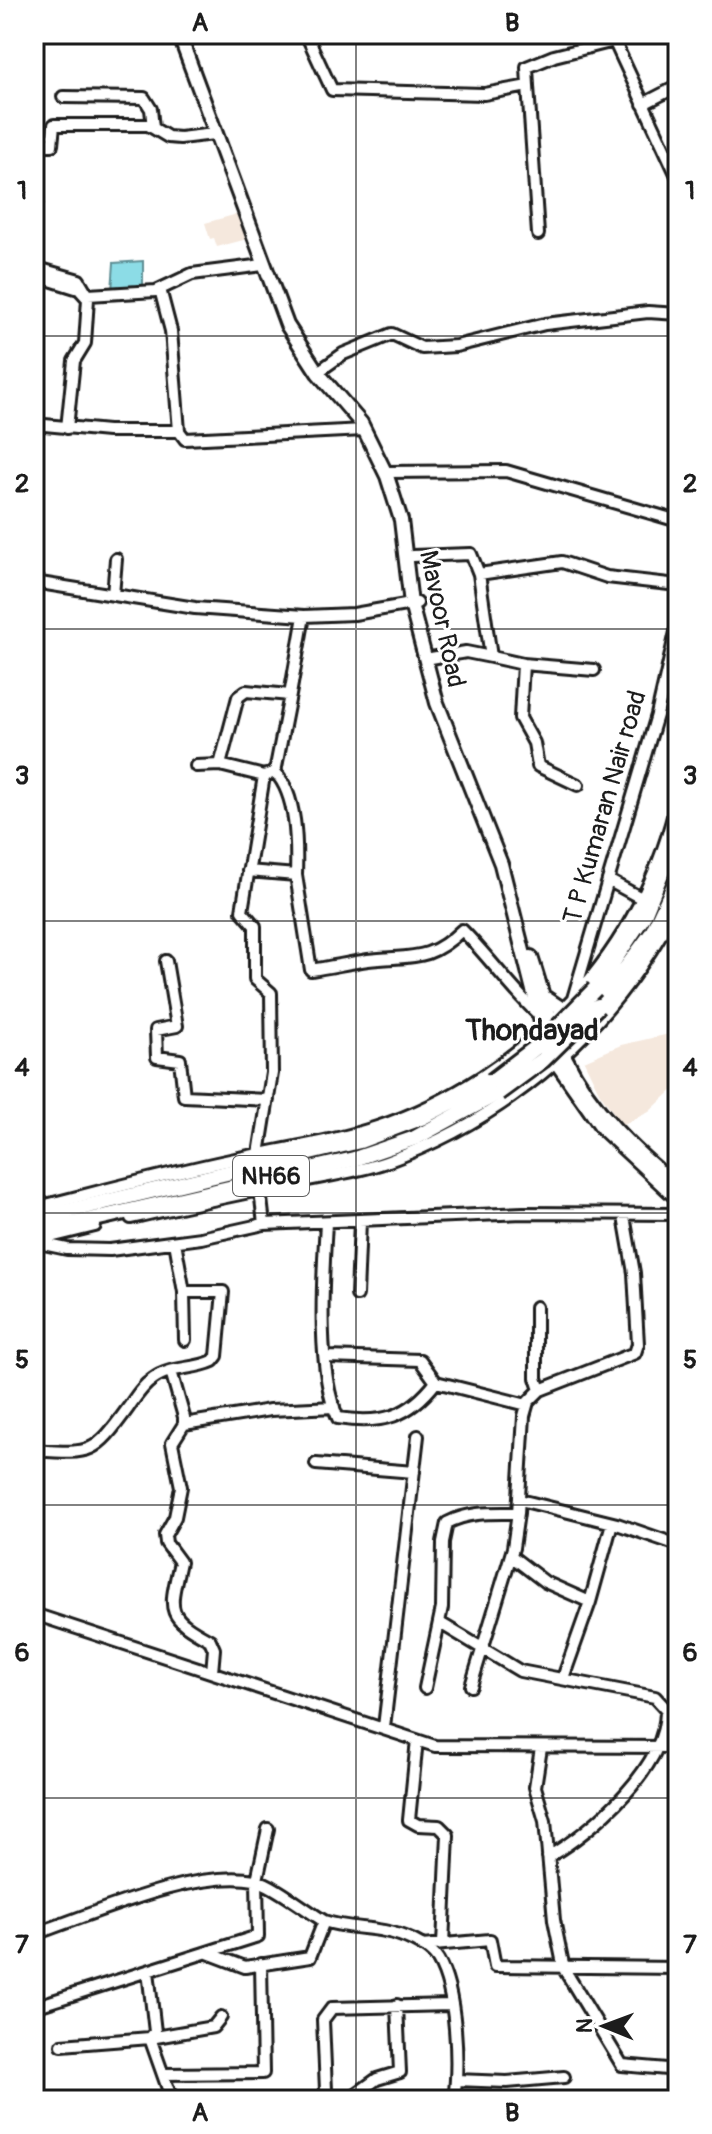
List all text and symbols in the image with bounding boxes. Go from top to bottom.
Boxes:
text: A [192,7,209,39]
text: B [505,7,519,39]
text: 1 [17,175,27,207]
text: 1 [685,175,695,207]
text: 2 [15,468,29,500]
text: 2 [683,468,697,500]
street label: Mavoor Road [412,548,472,690]
street label: T P Kumaran Nair road [556,687,654,927]
text: 3 [15,760,29,792]
text: 3 [683,760,697,792]
district label: Thondayad [464,1012,599,1049]
text: 4 [14,1052,30,1084]
text: 4 [682,1052,698,1084]
road number: NH66 [233,1156,309,1196]
text: 5 [15,1344,29,1376]
text: 5 [683,1344,697,1376]
text: 6 [14,1637,30,1669]
text: 6 [682,1637,698,1669]
text: 7 [15,1929,29,1961]
text: 7 [683,1929,697,1961]
north arrow [564,1986,644,2066]
text: N [571,2018,599,2033]
text: A [192,2097,209,2129]
text: B [505,2097,519,2129]

